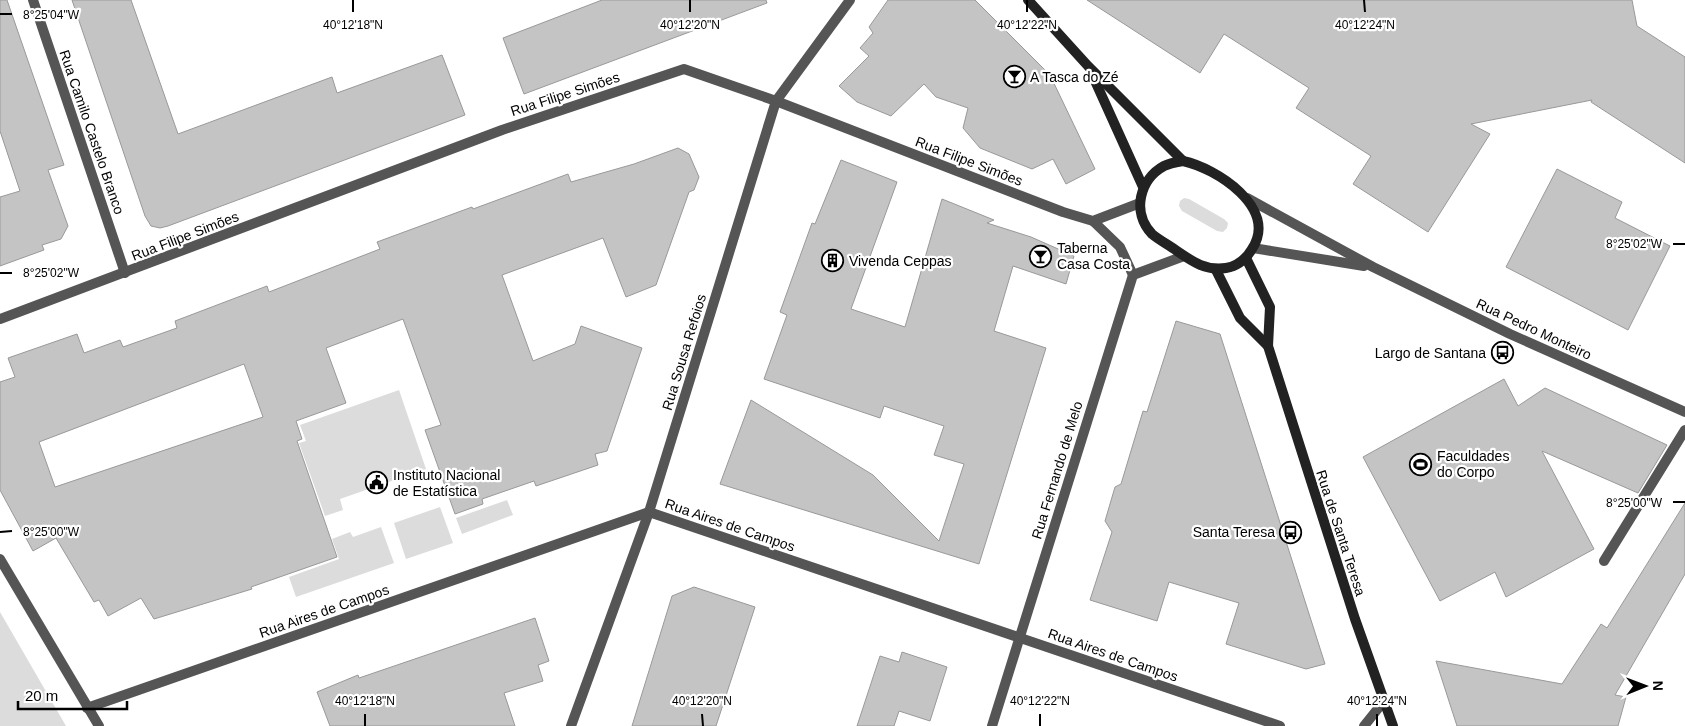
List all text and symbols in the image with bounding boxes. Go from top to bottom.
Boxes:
text: 8°25'04"W [23,8,80,22]
text: 40°12'18"N [323,18,383,32]
text: 40°12'20"N [660,18,720,32]
text: 40°12'22"N [997,18,1057,32]
text: 40°12'24"N [1335,18,1395,32]
street label: Rua Camilo Castelo Branco [56,48,128,216]
bar icon: A Tasca do Zé [1002,65,1026,89]
street label: Rua Filipe Simões [509,69,621,119]
place label: A Tasca do Zé [1030,69,1119,85]
street label: Rua Filipe Simões [913,133,1025,189]
street label: Rua Filipe Simões [129,208,241,264]
text: 8°25'02"W [1606,237,1663,251]
place label: Taberna Casa Costa [1057,240,1130,272]
bar icon: Taberna Casa Costa [1029,244,1053,268]
building icon: Vivenda Ceppas [821,249,845,273]
place label: Vivenda Ceppas [849,253,951,269]
text: 8°25'02"W [23,266,80,280]
street label: Rua Sousa Refoios [659,292,709,412]
street label: Rua Pedro Monteiro [1474,295,1594,363]
bus stop icon: Largo de Santana [1490,341,1514,365]
place label: Largo de Santana [1375,345,1486,361]
street label: Rua Fernando de Melo [1028,399,1086,541]
place label: Faculdades do Corpo [1437,448,1509,480]
sports icon: Faculdades do Corpo [1409,452,1433,476]
place label: Instituto Nacional de Estatística [393,467,500,499]
street label: Rua de Santa Teresa [1313,468,1369,598]
public building icon: Instituto Nacional de Estatística [365,471,389,495]
street label: Rua Aires de Campos [663,495,797,555]
text: 8°25'00"W [1606,496,1663,510]
bus stop icon: Santa Teresa [1279,520,1303,544]
place label: Santa Teresa [1193,524,1275,540]
text: 8°25'00"W [23,525,80,539]
street label: Rua Aires de Campos [257,581,391,641]
street label: Rua Aires de Campos [1046,625,1180,685]
north arrow [1620,661,1670,711]
scale bar [18,678,126,710]
text: N [1650,681,1666,691]
text: 20 m [25,687,58,704]
text: 40°12'18"N [335,694,395,708]
text: 40°12'20"N [672,694,732,708]
text: 40°12'22"N [1010,694,1070,708]
text: 40°12'24"N [1347,694,1407,708]

